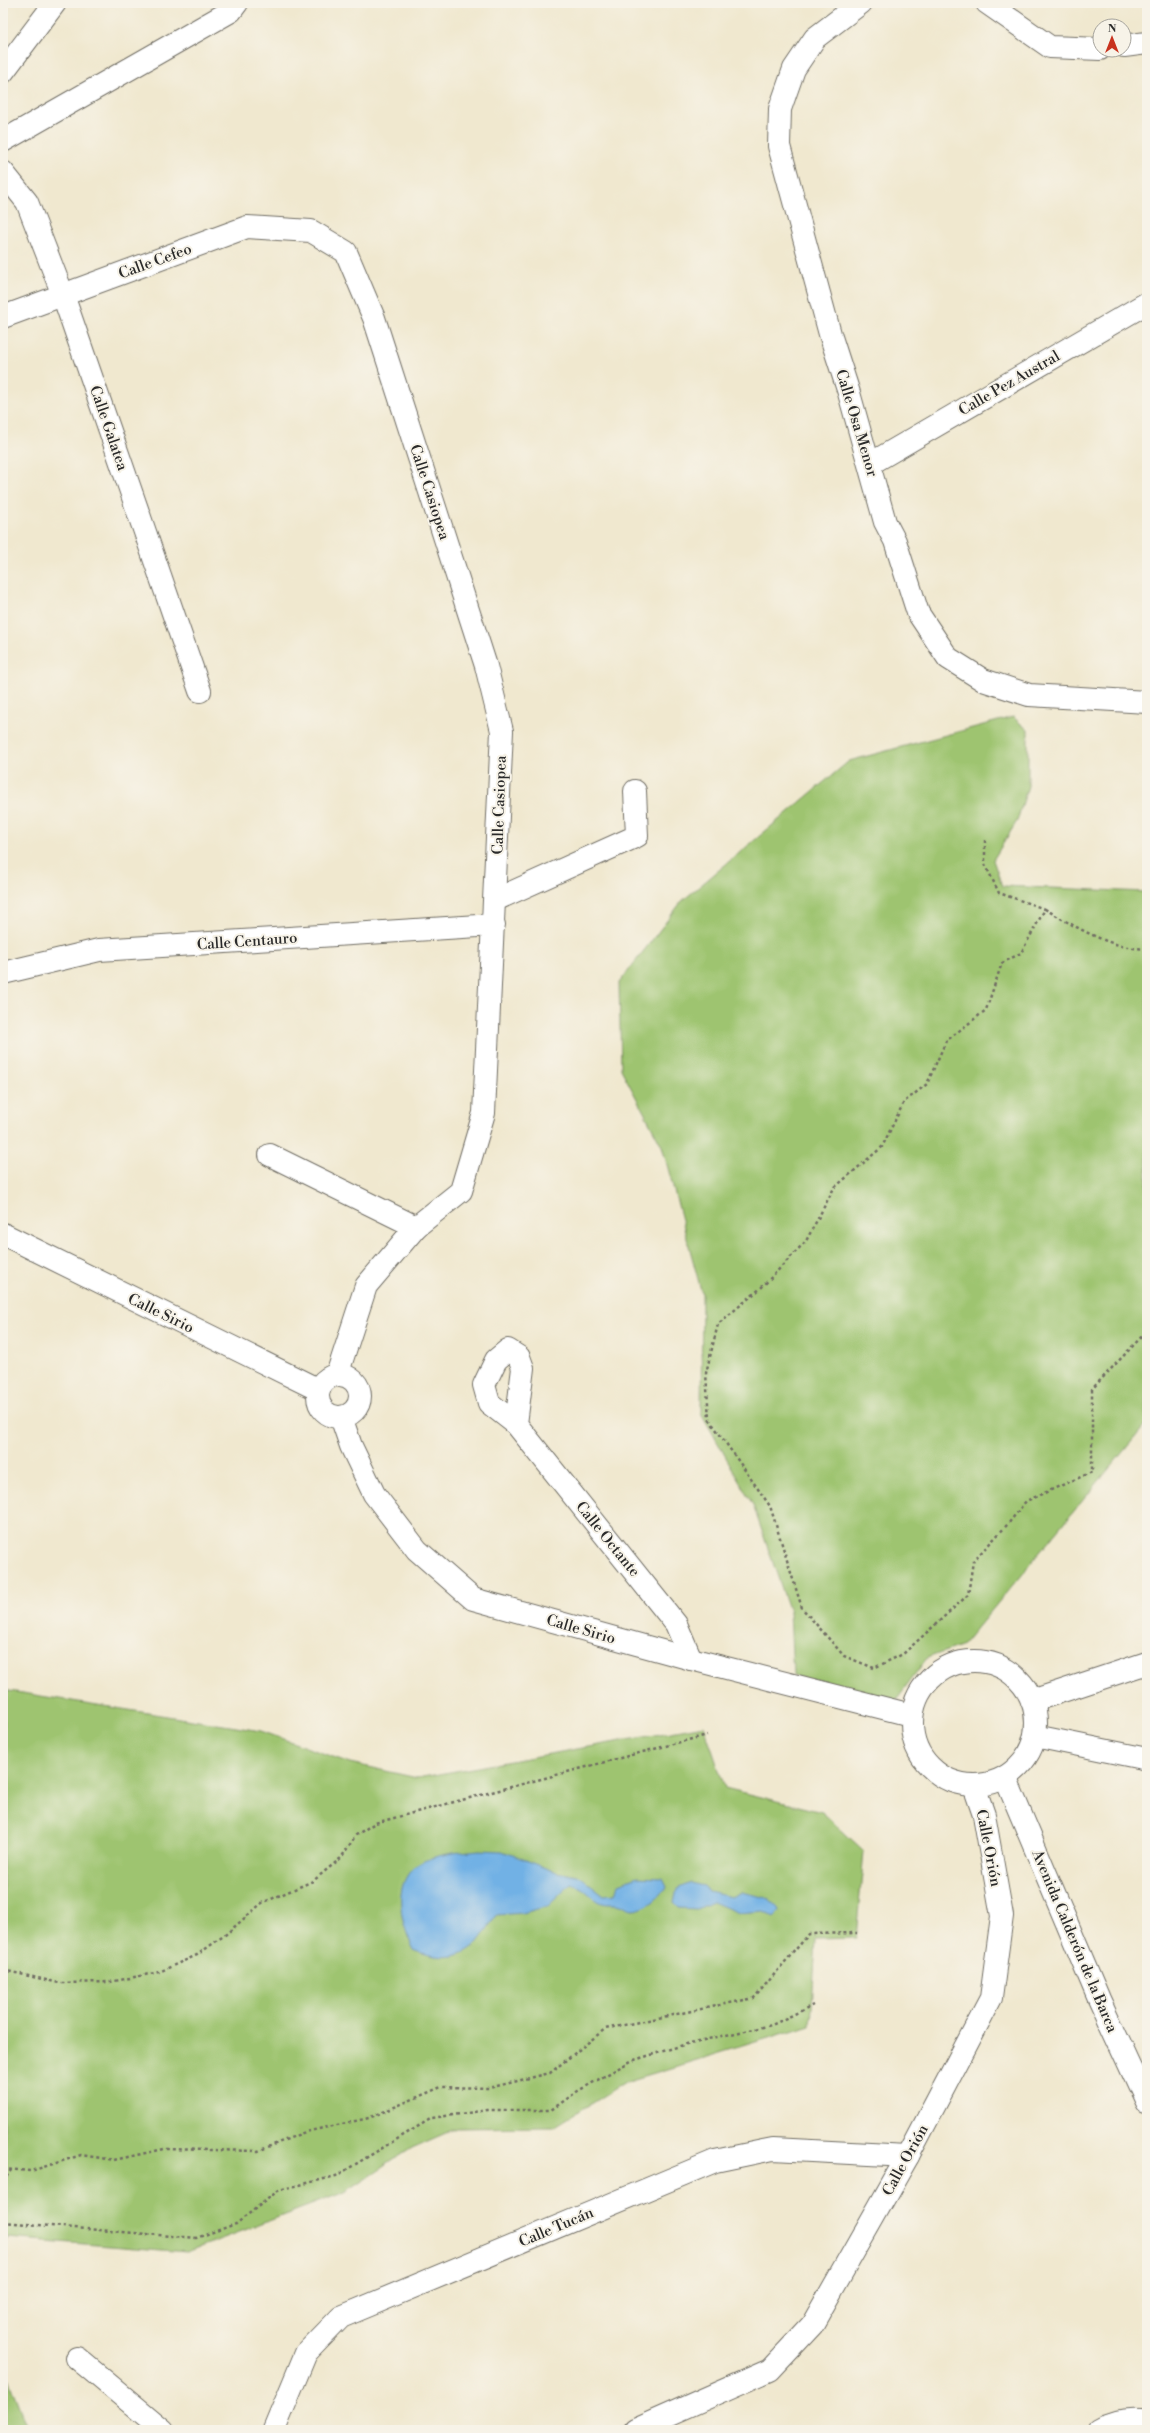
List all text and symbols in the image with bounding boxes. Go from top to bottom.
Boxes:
north arrow [1092,18,1132,58]
text: N [1108,22,1117,36]
street label: Calle Cefeo [116,239,194,283]
street label: Calle Pez Austral [955,346,1064,420]
street label: Calle Osa Menor [831,367,882,480]
street label: Calle Galatea [85,383,132,473]
street label: Calle Casiopea [405,442,454,543]
street label: Calle Casiopea [488,755,511,855]
street label: Calle Centauro [196,929,298,954]
street label: Calle Sirio [125,1289,197,1338]
street label: Calle Octante [571,1498,644,1581]
street label: Calle Sirio [544,1611,618,1648]
street label: Calle Orión [972,1808,1005,1888]
street label: Avenida Calderón de la Barca [1027,1846,1122,2036]
street label: Calle Orión [878,2121,933,2199]
street label: Calle Tucán [516,2203,597,2252]

